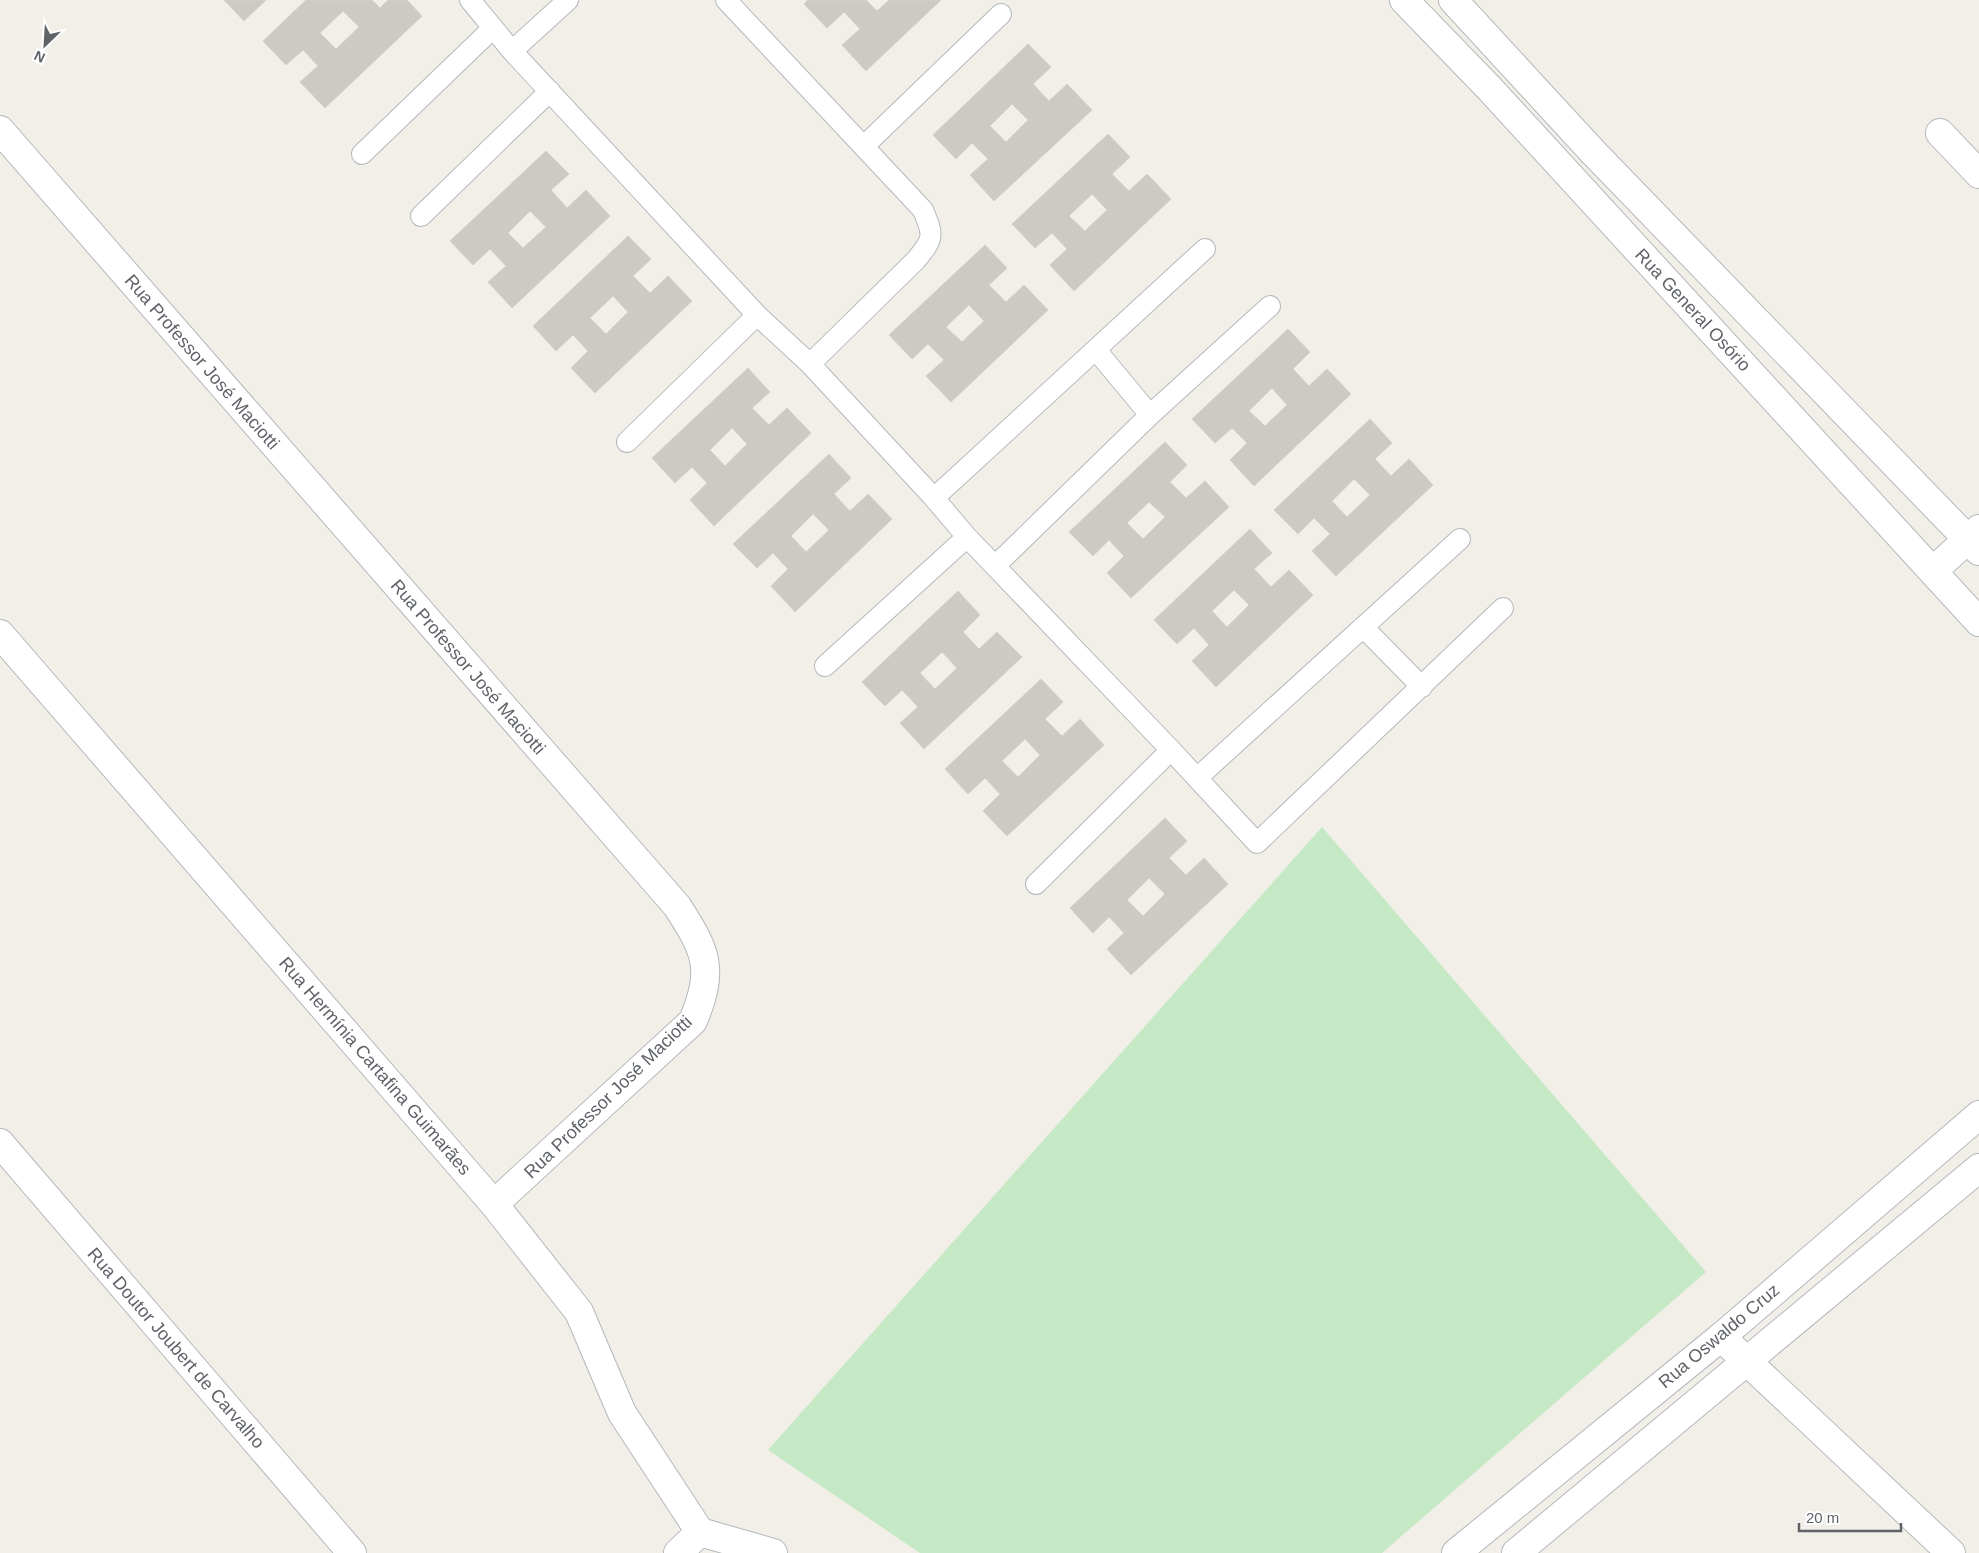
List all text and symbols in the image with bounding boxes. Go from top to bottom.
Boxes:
north arrow [20,20,70,70]
text: N [32,47,47,66]
street label: Rua General Osório [1631,245,1755,375]
street label: Rua Professor José Maciotti [121,270,283,454]
street label: Rua Professor José Maciotti [387,575,549,759]
street label: Rua Hermínia Cartafina Guimarães [275,953,475,1179]
street label: Rua Professor José Maciotti [520,1012,696,1182]
street label: Rua Doutor Joubert de Carvalho [83,1244,269,1452]
street label: Rua Oswaldo Cruz [1655,1280,1783,1392]
scale bar [1799,1500,1902,1532]
text: 20 m [1806,1509,1839,1526]

